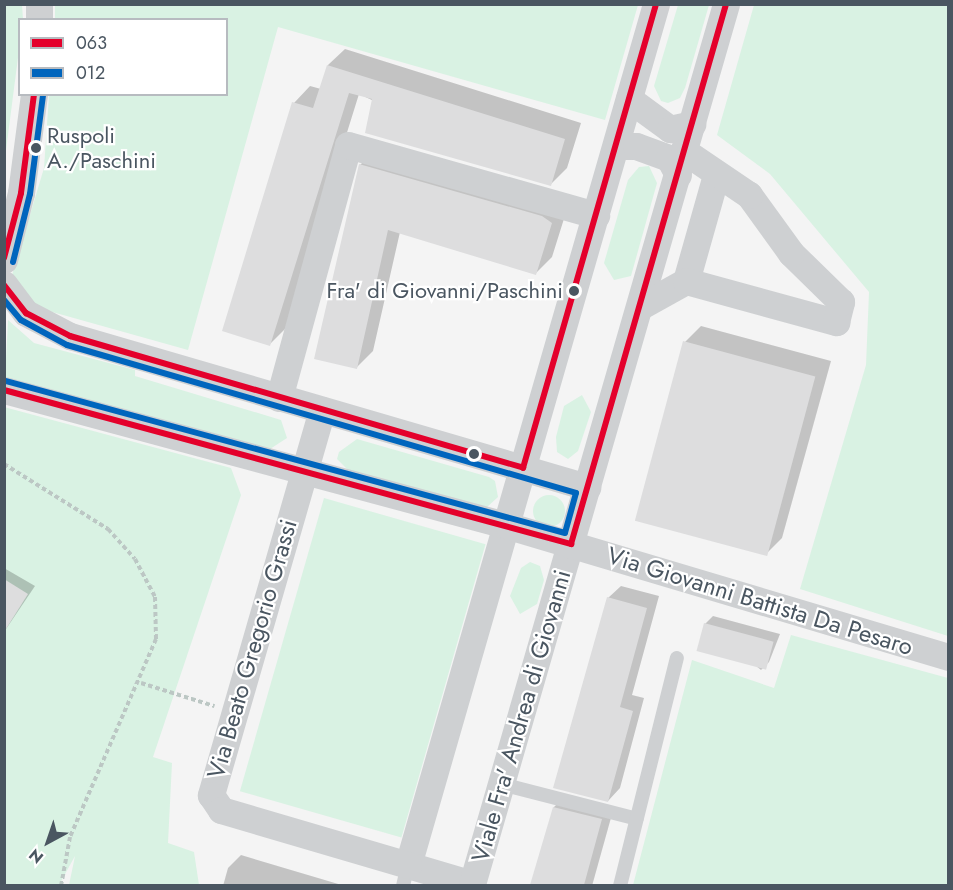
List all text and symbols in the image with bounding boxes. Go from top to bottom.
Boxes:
legend [18,18,228,96]
text: 063 [76,30,107,56]
text: 012 [76,60,105,86]
place label: Ruspoli A./Paschini [47,122,156,174]
marker: Ruspoli A./Paschini [30,142,42,154]
place label: Fra' di Giovanni/Paschini [326,278,563,304]
marker: Fra' di Giovanni/Paschini [568,285,580,297]
unlabelled marker [468,448,480,460]
street label: Via Beato Gregorio Grassi [201,516,303,782]
street label: Via Giovanni Battista Da Pesaro [604,541,916,661]
street label: Viale Fra' Andrea di Giovanni [465,567,577,865]
north arrow [18,812,78,872]
text: N [24,843,48,869]

